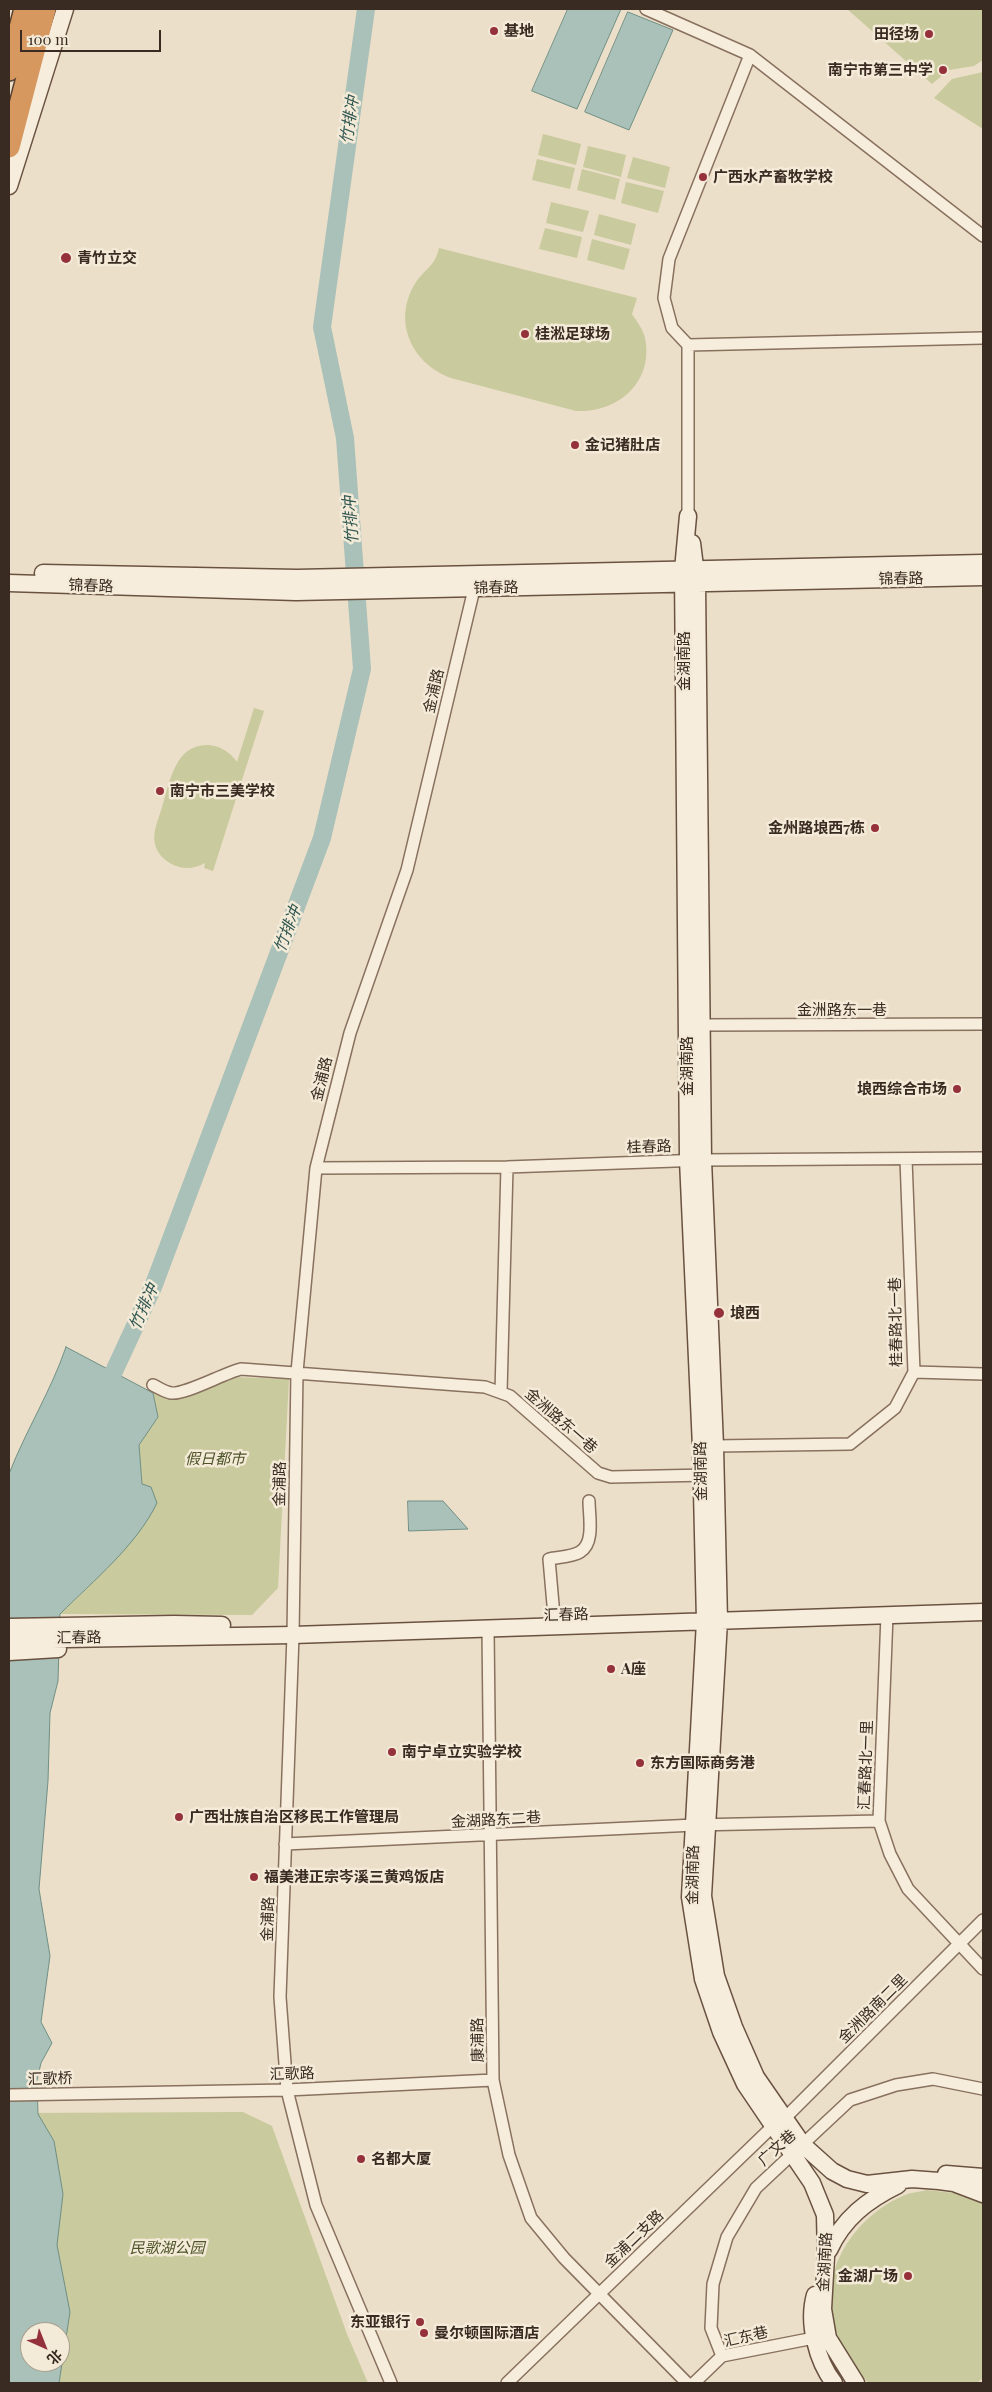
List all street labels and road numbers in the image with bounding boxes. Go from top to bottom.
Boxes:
street label: 锦春路 [878,570,924,588]
street label: 锦春路 [68,576,114,596]
street label: 锦春路 [473,579,519,597]
street label: 金湖南路 [675,631,693,691]
street label: 金浦路 [420,667,448,715]
street label: 金洲路东一巷 [797,1001,887,1019]
street label: 金湖南路 [678,1036,696,1096]
street label: 金浦路 [308,1055,336,1103]
street label: 桂春路 [626,1137,672,1157]
street label: 桂春路北一巷 [886,1277,906,1367]
street label: 金洲路东一巷 [521,1385,601,1457]
street label: 金湖南路 [691,1441,711,1501]
street label: 金浦路 [271,1461,289,1507]
street label: 汇春路 [543,1605,589,1625]
street label: 汇春路 [56,1629,102,1647]
street label: 汇春路北一里 [855,1720,877,1810]
street label: 金湖路东二巷 [451,1809,541,1831]
street label: 金湖南路 [683,1845,703,1905]
street label: 金浦路 [258,1896,278,1942]
street label: 金洲路南二里 [835,1971,911,2047]
street label: 康浦路 [469,2017,487,2063]
street label: 汇歌路 [269,2064,315,2084]
street label: 汇歌桥 [27,2069,73,2089]
street label: 广文巷 [754,2126,800,2170]
street label: 金浦二支路 [601,2206,667,2272]
street label: 金湖南路 [814,2232,836,2292]
street label: 汇东巷 [722,2323,770,2351]

